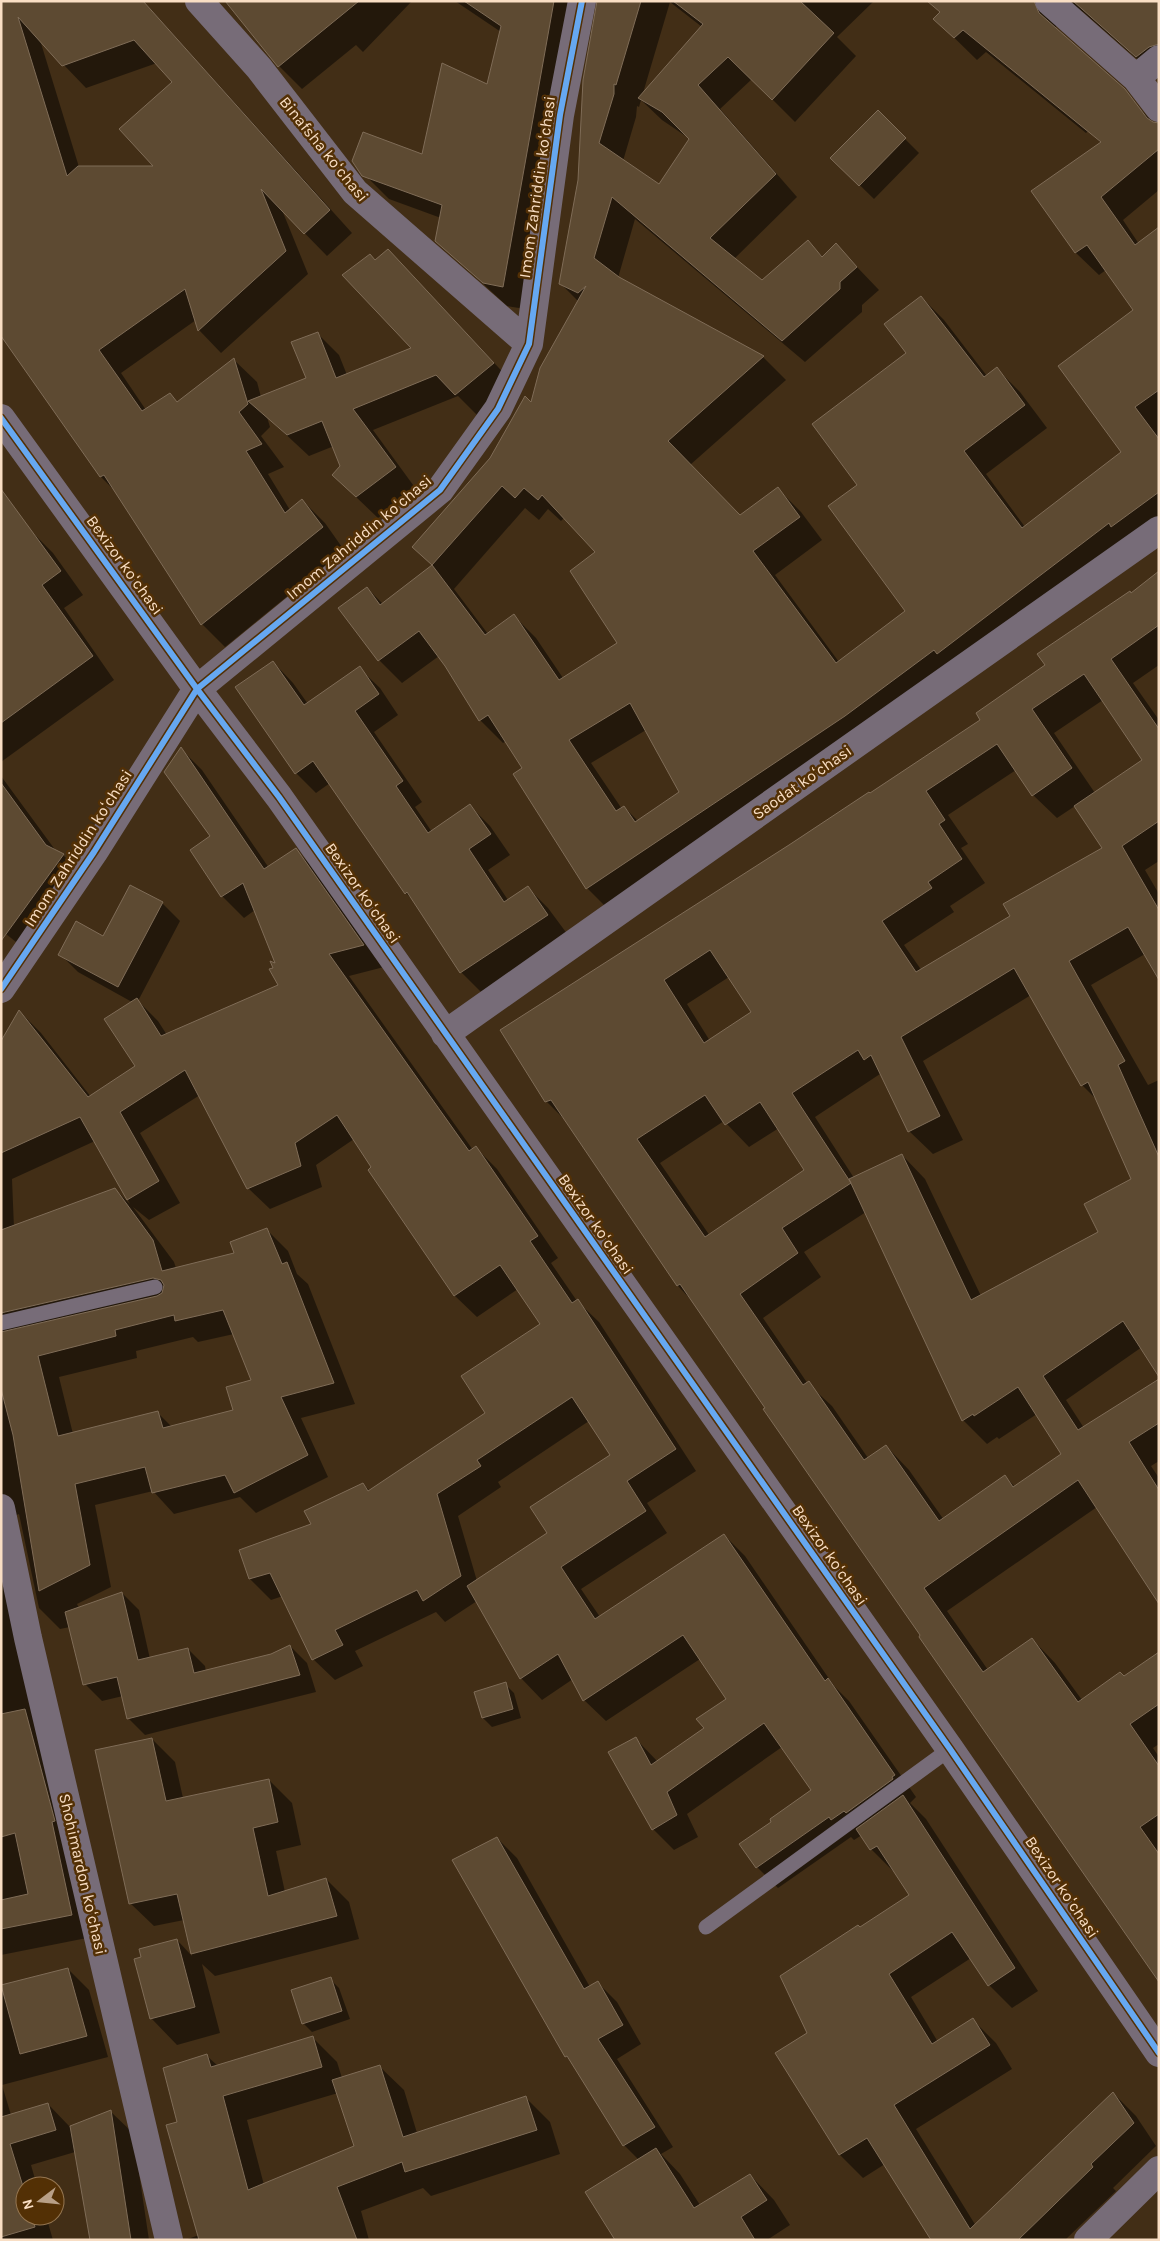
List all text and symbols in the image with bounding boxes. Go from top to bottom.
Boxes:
street label: Binafsha koʻchasi [276,92,372,206]
street label: Imom Zahriddin koʻchasi [515,95,559,279]
street label: Imom Zahriddin koʻchasi [282,471,436,603]
street label: Bexizor koʻchasi [83,512,167,618]
street label: Saodat koʻchasi [749,741,855,823]
street label: Imom Zahriddin koʻchasi [20,766,136,930]
street label: Bexizor koʻchasi [321,839,405,947]
street label: Bexizor koʻchasi [554,1170,638,1278]
street label: Bexizor koʻchasi [788,1501,872,1609]
street label: Shohimardon koʻchasi [55,1792,111,1956]
street label: Bexizor koʻchasi [1021,1833,1103,1941]
north arrow [15,2176,65,2226]
text: N [18,2197,38,2212]

